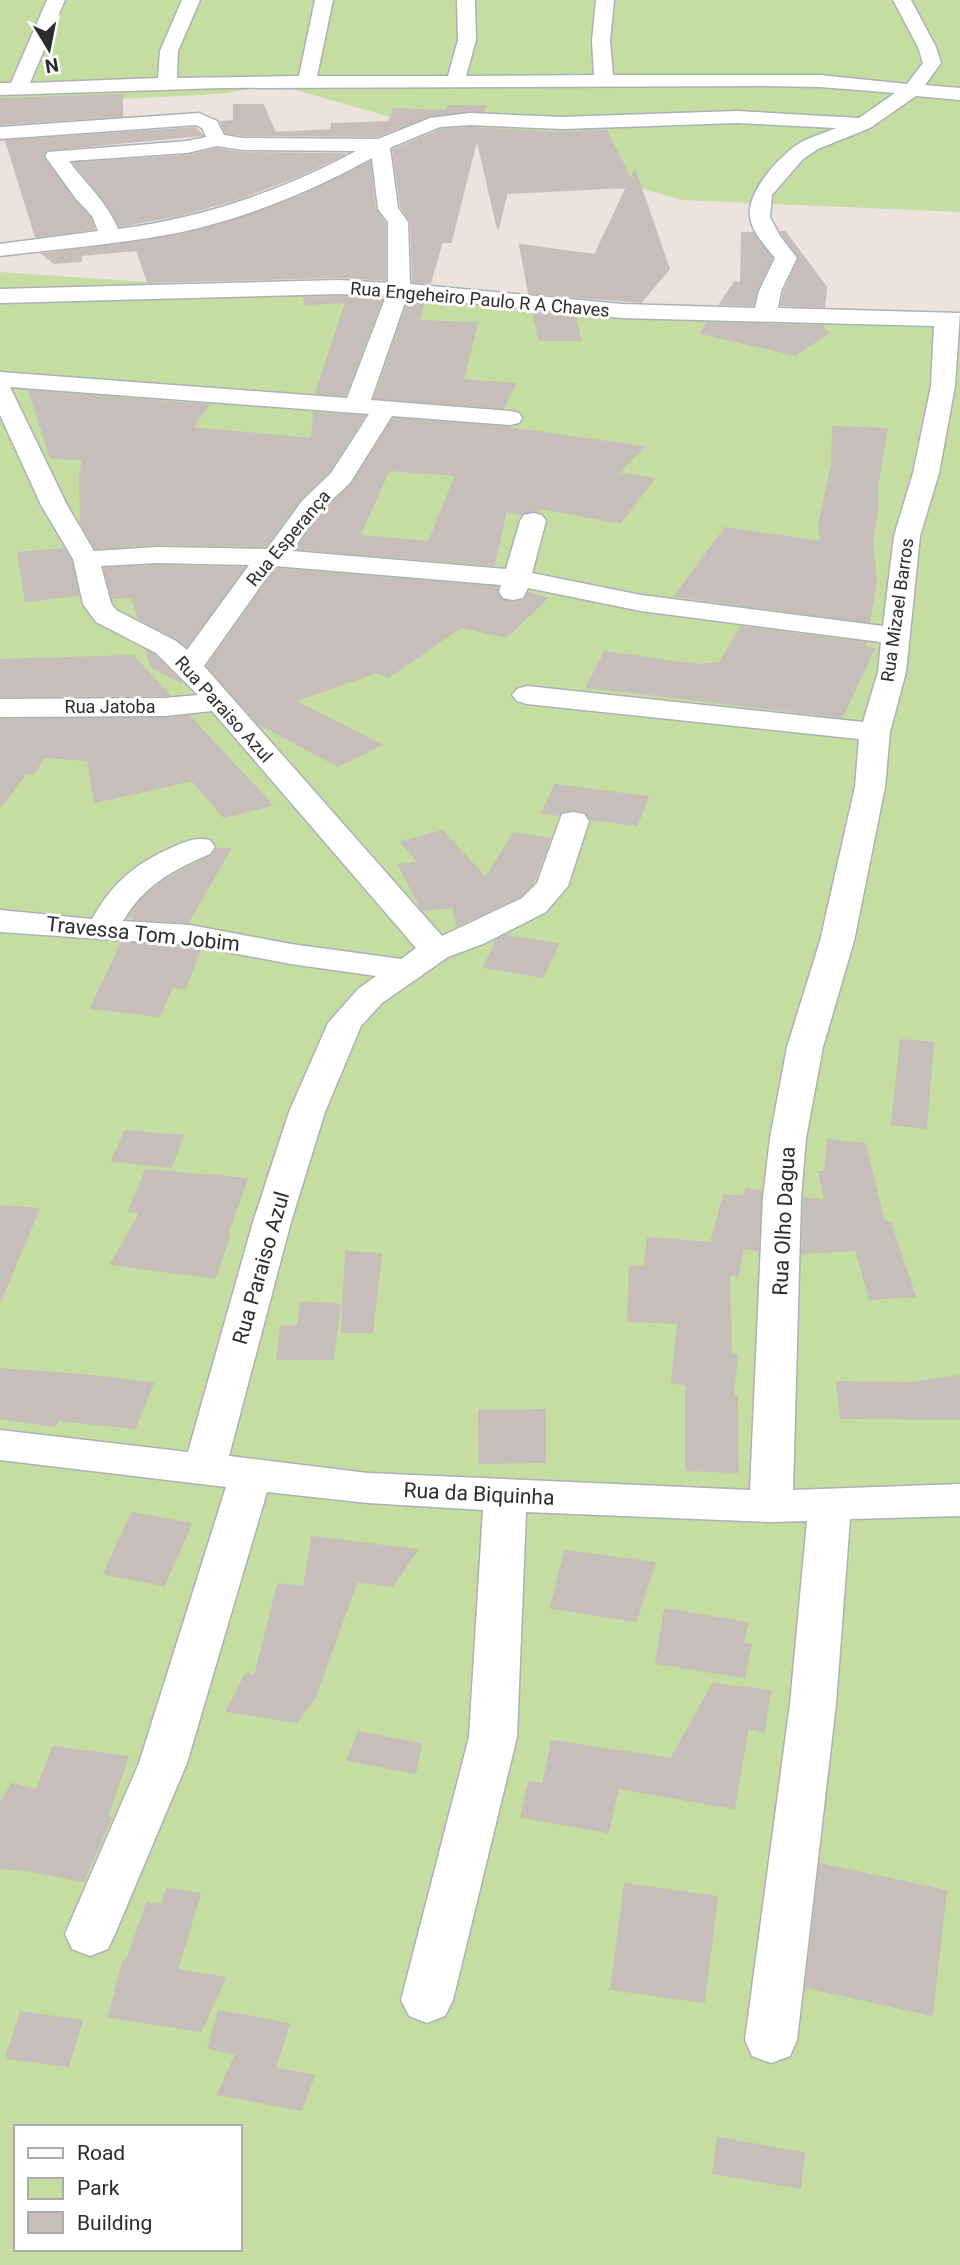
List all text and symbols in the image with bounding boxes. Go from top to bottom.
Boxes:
north arrow [14,14,84,84]
text: N [43,53,60,78]
street label: Rua Engeheiro Paulo R A Chaves [350,277,610,321]
street label: Rua Esperança [242,486,334,590]
street label: Rua Mizael Barros [877,537,917,683]
street label: Rua Paraiso Azul [171,652,277,766]
street label: Rua Jatoba [65,696,155,717]
street label: Travessa Tom Jobim [45,912,241,956]
street label: Rua Olho Dagua [768,1146,800,1296]
street label: Rua Paraiso Azul [228,1189,294,1347]
street label: Rua da Biquinha [403,1478,555,1510]
legend [14,2125,242,2251]
text: Road [77,2141,125,2165]
text: Park [77,2176,120,2200]
text: Building [77,2211,152,2235]

